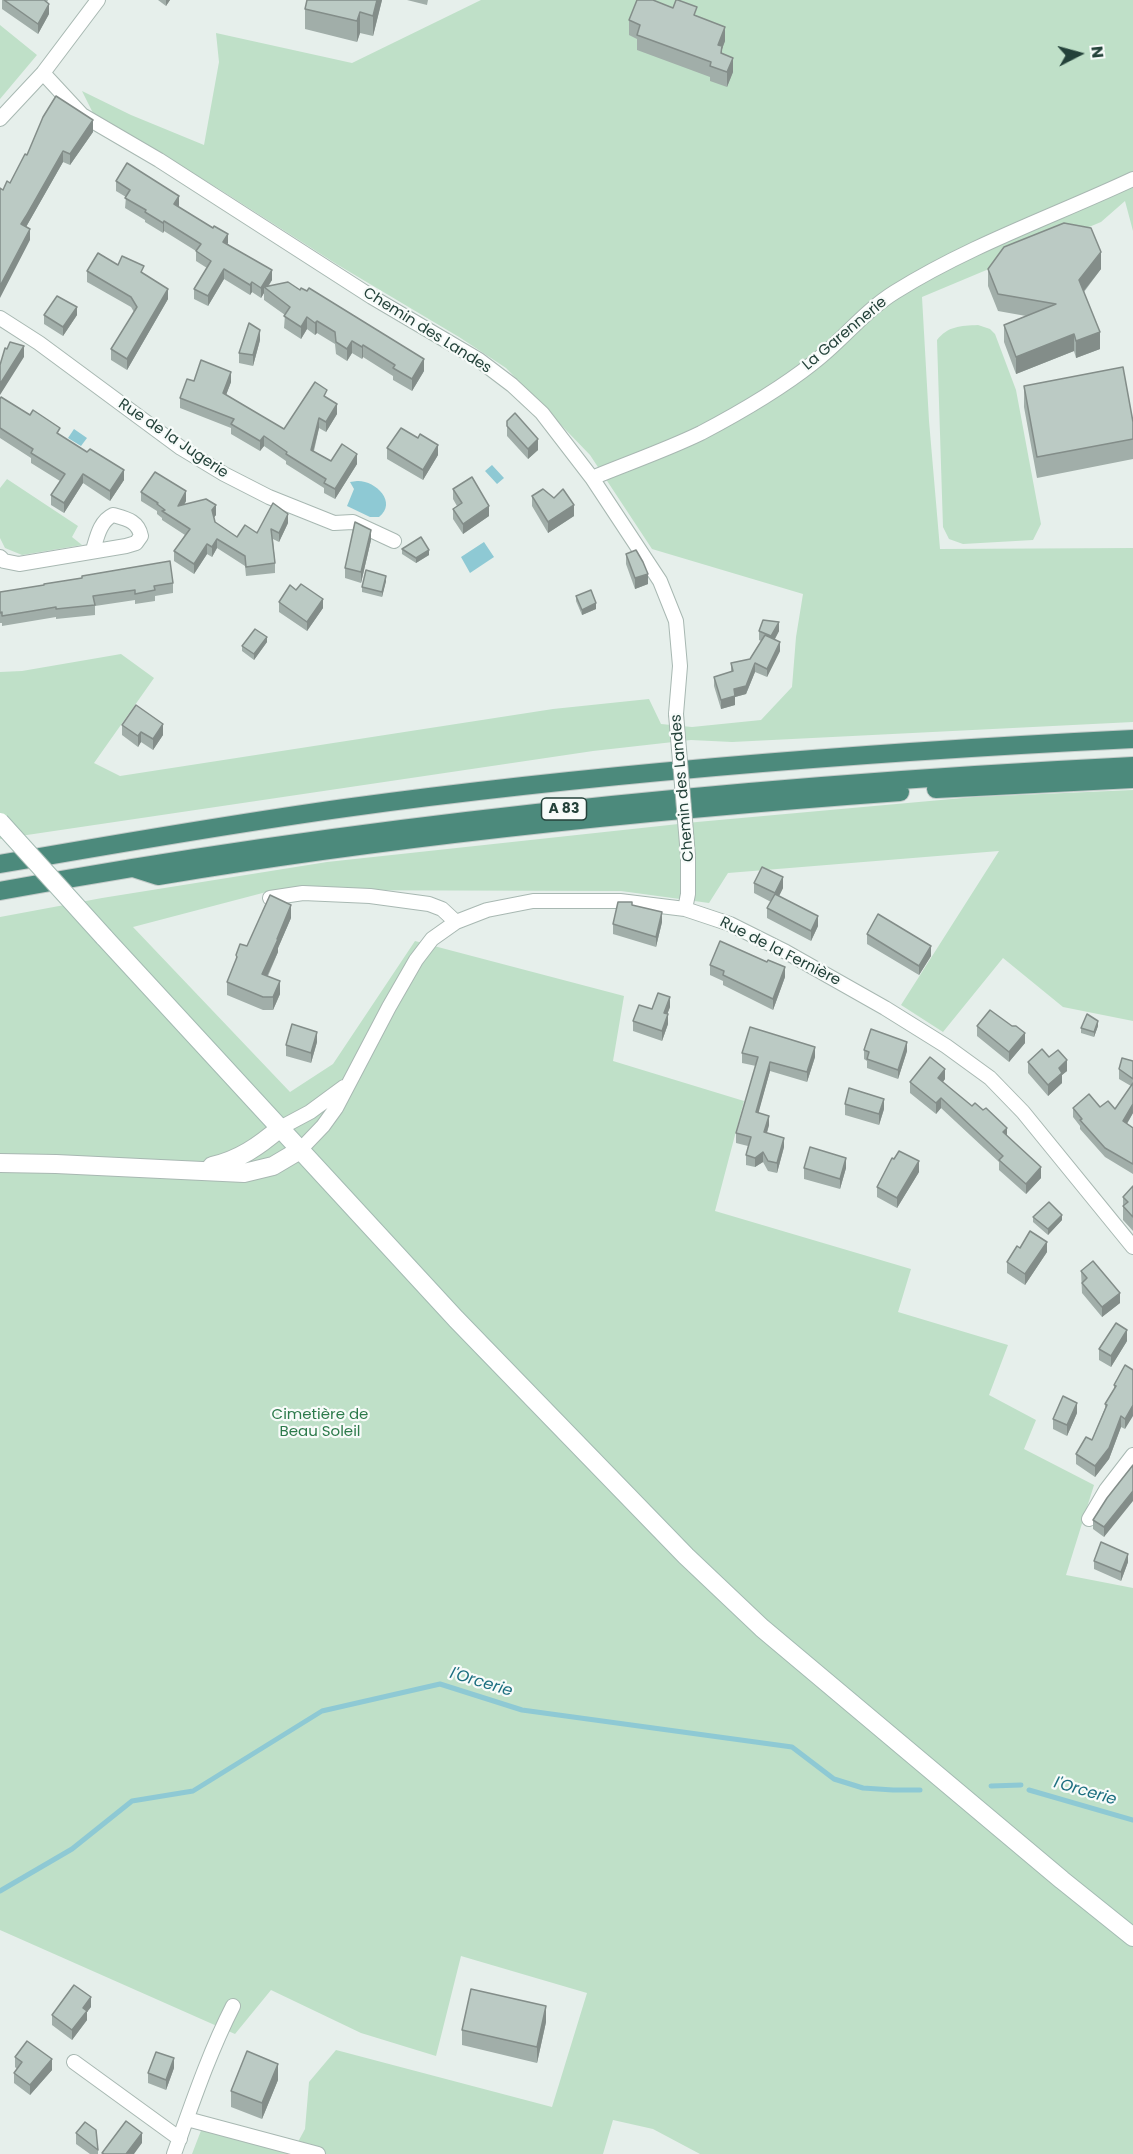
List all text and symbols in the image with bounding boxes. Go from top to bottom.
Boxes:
north arrow [1049,24,1109,84]
text: N [1085,45,1109,59]
street label: Chemin des Landes [359,284,495,378]
street label: La Garennerie [799,294,891,374]
street label: Rue de la Jugerie [115,396,231,482]
street label: Chemin des Landes [668,714,698,862]
road number: A 83 [542,798,586,820]
street label: Rue de la Fernière [717,914,843,990]
park label: Cimetière de Beau Soleil [272,1406,368,1441]
water label: l'Orcerie [447,1664,515,1702]
water label: l'Orcerie [1051,1774,1119,1810]

